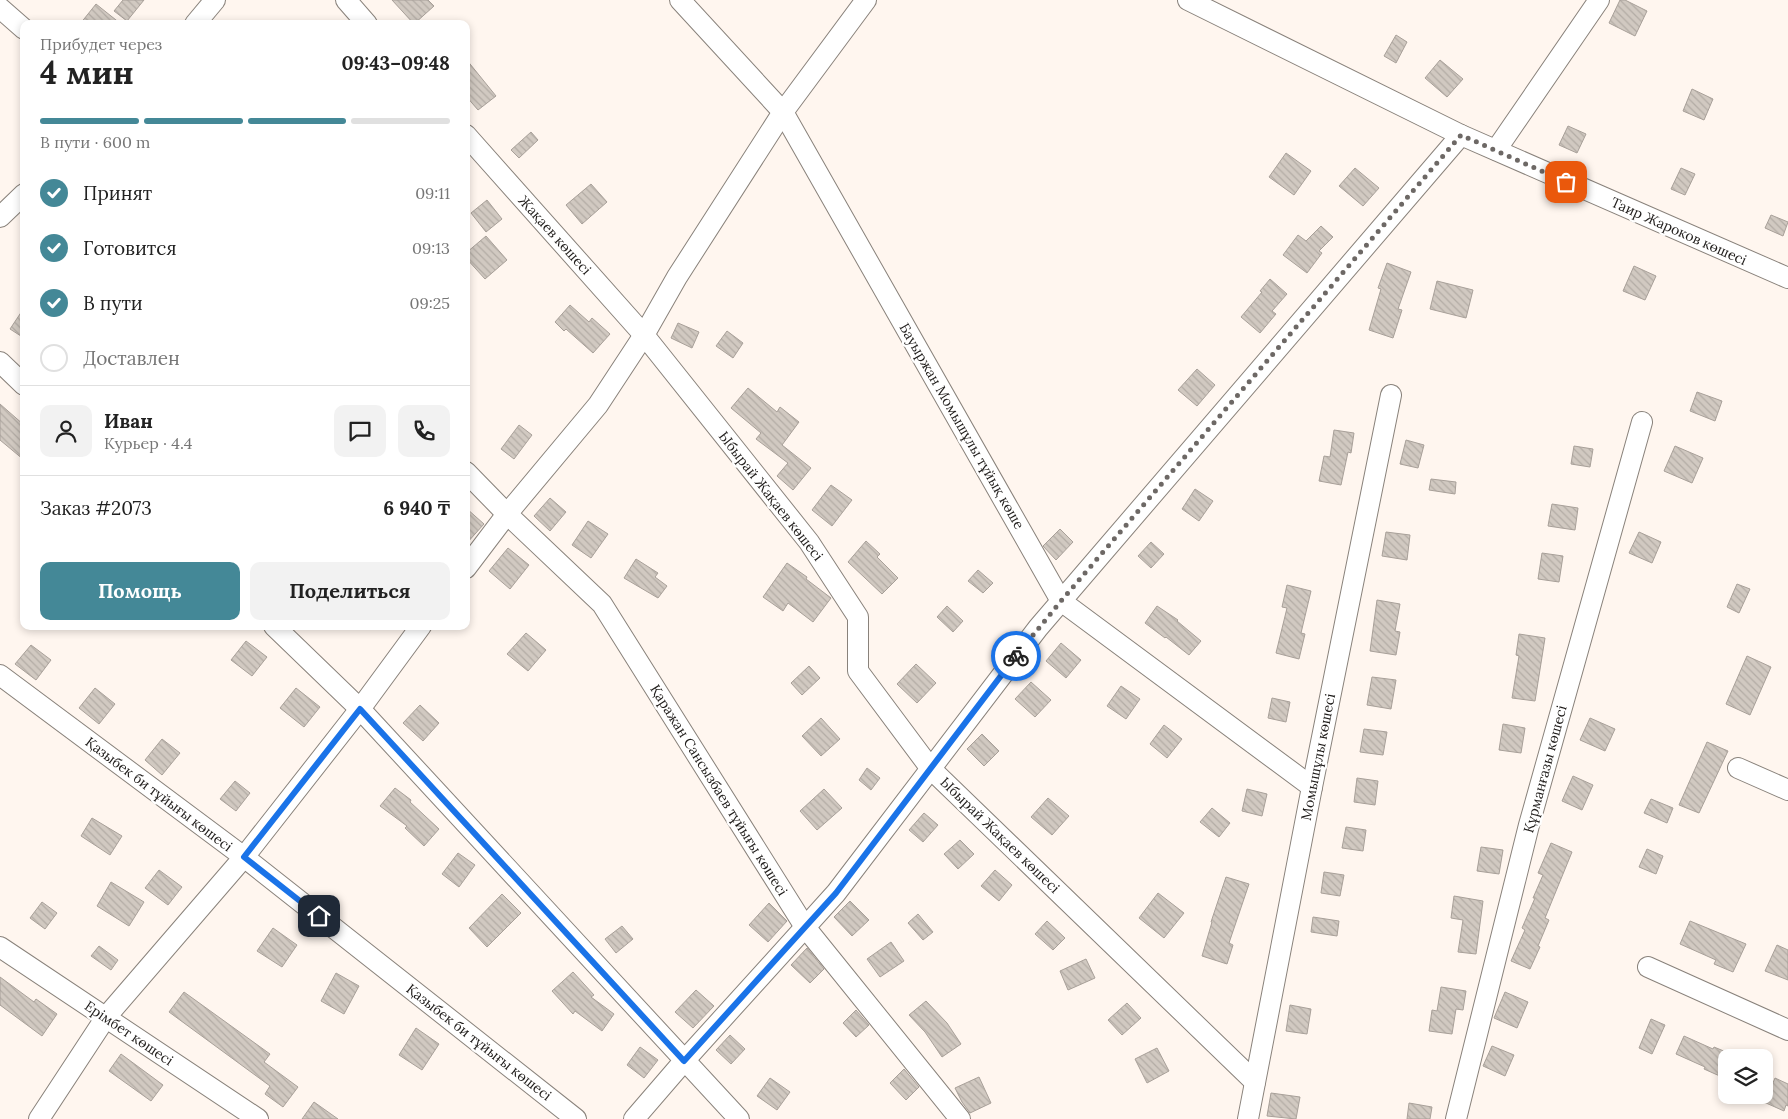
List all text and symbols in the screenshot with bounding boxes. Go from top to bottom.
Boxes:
text: Прибудет через [40,34,162,54]
text: 09:43–09:48 [341,51,450,75]
text: 4 мин [40,52,134,93]
text: В пути · 600 m [40,132,150,152]
pin [1545,161,1587,203]
icon: bag [1552,168,1580,196]
icon: check [40,179,68,207]
text: Принят [83,181,152,205]
text: 09:11 [415,183,450,203]
street label: Жақаев көшесі [515,192,595,278]
street label: Таир Жароков көшесі [1608,193,1750,269]
icon: check [40,234,68,262]
text: Готовится [83,236,177,260]
text: 09:13 [412,238,450,258]
icon: check [40,289,68,317]
text: В пути [83,291,143,315]
text: 09:25 [410,293,450,313]
street label: Бауыржан Момышұлы тұйық көше [895,320,1029,533]
text: Доставлен [83,346,180,370]
button: person [40,405,92,457]
button: chat [334,405,386,457]
button: phone [398,405,450,457]
text: Иван [104,409,153,433]
street label: Ыбырай Жақаев көшесі [715,428,827,564]
text: Курьер · 4.4 [104,433,193,453]
text: Заказ #2073 [40,496,152,520]
text: 6 940 ₸ [383,496,450,520]
button: Помощь [40,562,240,620]
button: Поделиться [250,562,450,620]
courier [991,631,1041,681]
icon: bike [1002,642,1030,670]
street label: Қаражан Сансызбаев тұйығы көшесі [646,681,792,899]
street label: Момышұлы көшесі [1297,692,1339,822]
street label: Құрманғазы көшесі [1519,703,1571,835]
street label: Қазыбек би тұйығы көшесі [82,733,236,855]
street label: Ыбырай Жақаев көшесі [936,773,1064,897]
pin [298,895,340,937]
icon: home [305,902,333,930]
street label: Қазыбек би тұйығы көшесі [403,980,555,1104]
street label: Ерімбет көшесі [81,997,177,1069]
map controls [1718,1049,1773,1104]
button: layers [1718,1049,1773,1104]

